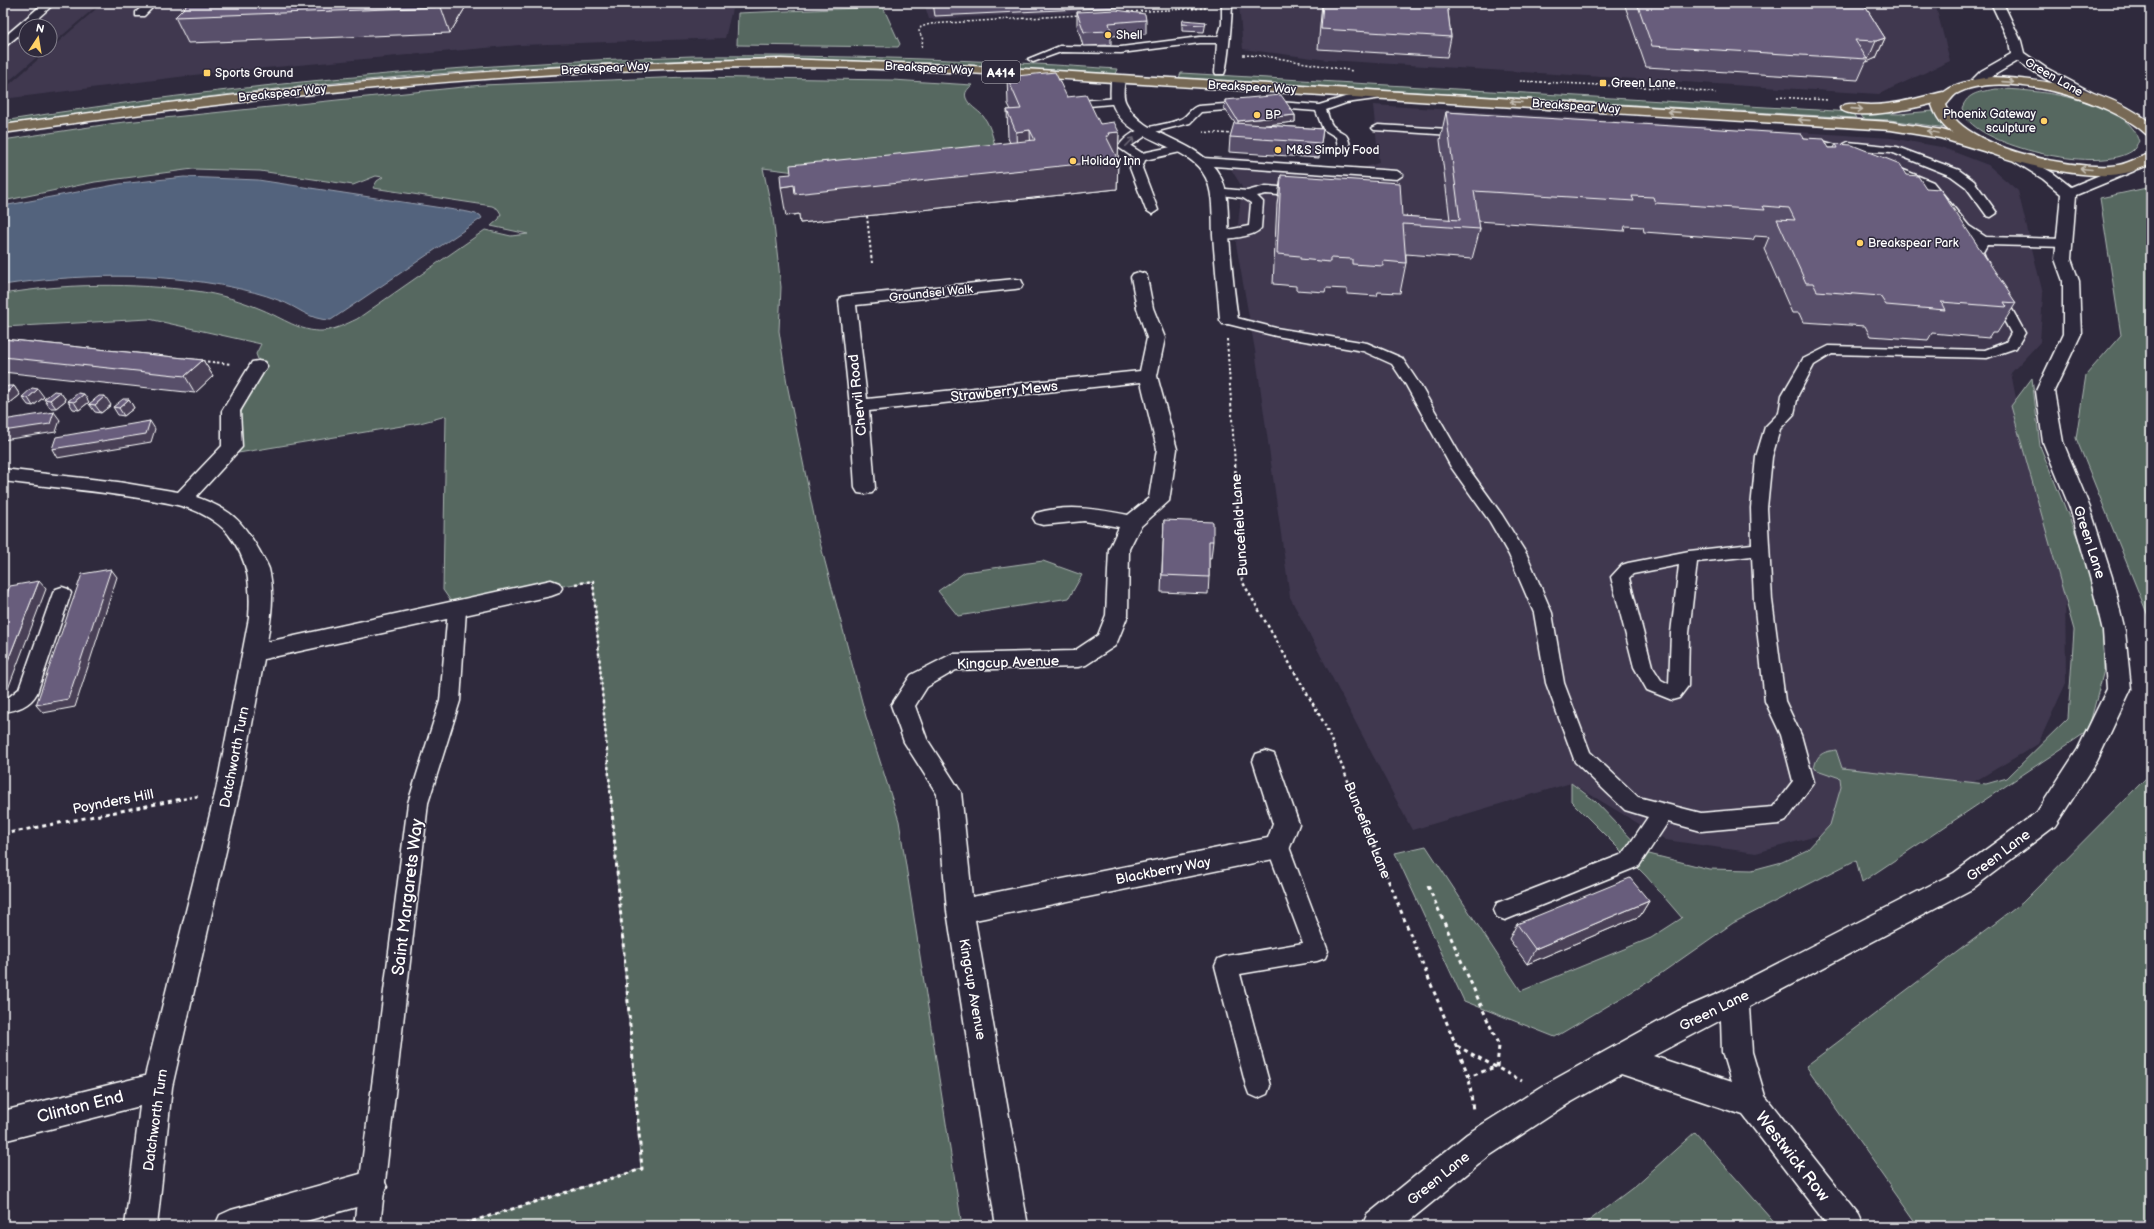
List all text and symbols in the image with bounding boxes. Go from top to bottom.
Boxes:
north arrow [18,18,58,58]
text: N [35,21,45,36]
place label: Shell [1116,28,1142,43]
marker: Shell [1103,30,1113,40]
street label: Green Lane [2022,55,2085,100]
street label: Breakspear Way [560,59,650,78]
street label: Breakspear Way [884,59,974,78]
road number: A414 [982,61,1020,83]
place label: Sports Ground [215,66,293,81]
marker: Sports Ground [202,68,212,78]
place label: Green Lane [1611,76,1676,91]
street label: Breakspear Way [1207,78,1297,97]
marker: Green Lane [1598,78,1608,88]
one-way arrow [2001,79,2014,86]
street label: Breakspear Way [237,81,327,106]
street label: Breakspear Way [1531,96,1621,117]
one-way arrow [1510,99,1523,106]
one-way arrow [1850,105,1863,112]
place label: Phoenix Gateway sculpture [1943,107,2037,136]
place label: BP [1265,108,1281,123]
one-way arrow [1668,109,1681,116]
marker: BP [1252,110,1262,120]
marker: Phoenix Gateway sculpture [2039,116,2049,126]
one-way arrow [1798,117,1811,124]
one-way arrow [1927,128,1940,136]
one-way arrow [1125,137,1134,147]
place label: M&S Simply Food [1286,143,1380,158]
marker: M&S Simply Food [1273,145,1283,155]
place label: Holiday Inn [1081,154,1141,169]
marker: Holiday Inn [1068,156,1078,166]
one-way arrow [2080,166,2093,173]
place label: Breakspear Park [1868,236,1959,251]
marker: Breakspear Park [1855,238,1865,248]
street label: Groundsel Walk [888,282,974,305]
street label: Chervil Road [845,353,870,437]
street label: Strawberry Mews [950,377,1059,406]
street label: Buncefield Lane [1227,473,1252,577]
street label: Green Lane [2070,504,2109,581]
street label: Kingcup Avenue [957,652,1060,673]
street label: Datchworth Turn [216,705,253,809]
street label: Buncefield Lane [1340,779,1395,881]
street label: Poynders Hill [71,785,155,818]
street label: Saint Margarets Way [388,817,428,977]
street label: Green Lane [1963,826,2033,885]
street label: Blackberry Way [1114,853,1213,888]
street label: Kingcup Avenue [955,937,990,1041]
street label: Green Lane [1677,986,1752,1035]
street label: Datchworth Turn [140,1068,171,1172]
street label: Clinton End [35,1087,126,1127]
street label: Westwick Row [1751,1108,1834,1206]
street label: Green Lane [1404,1148,1473,1209]

